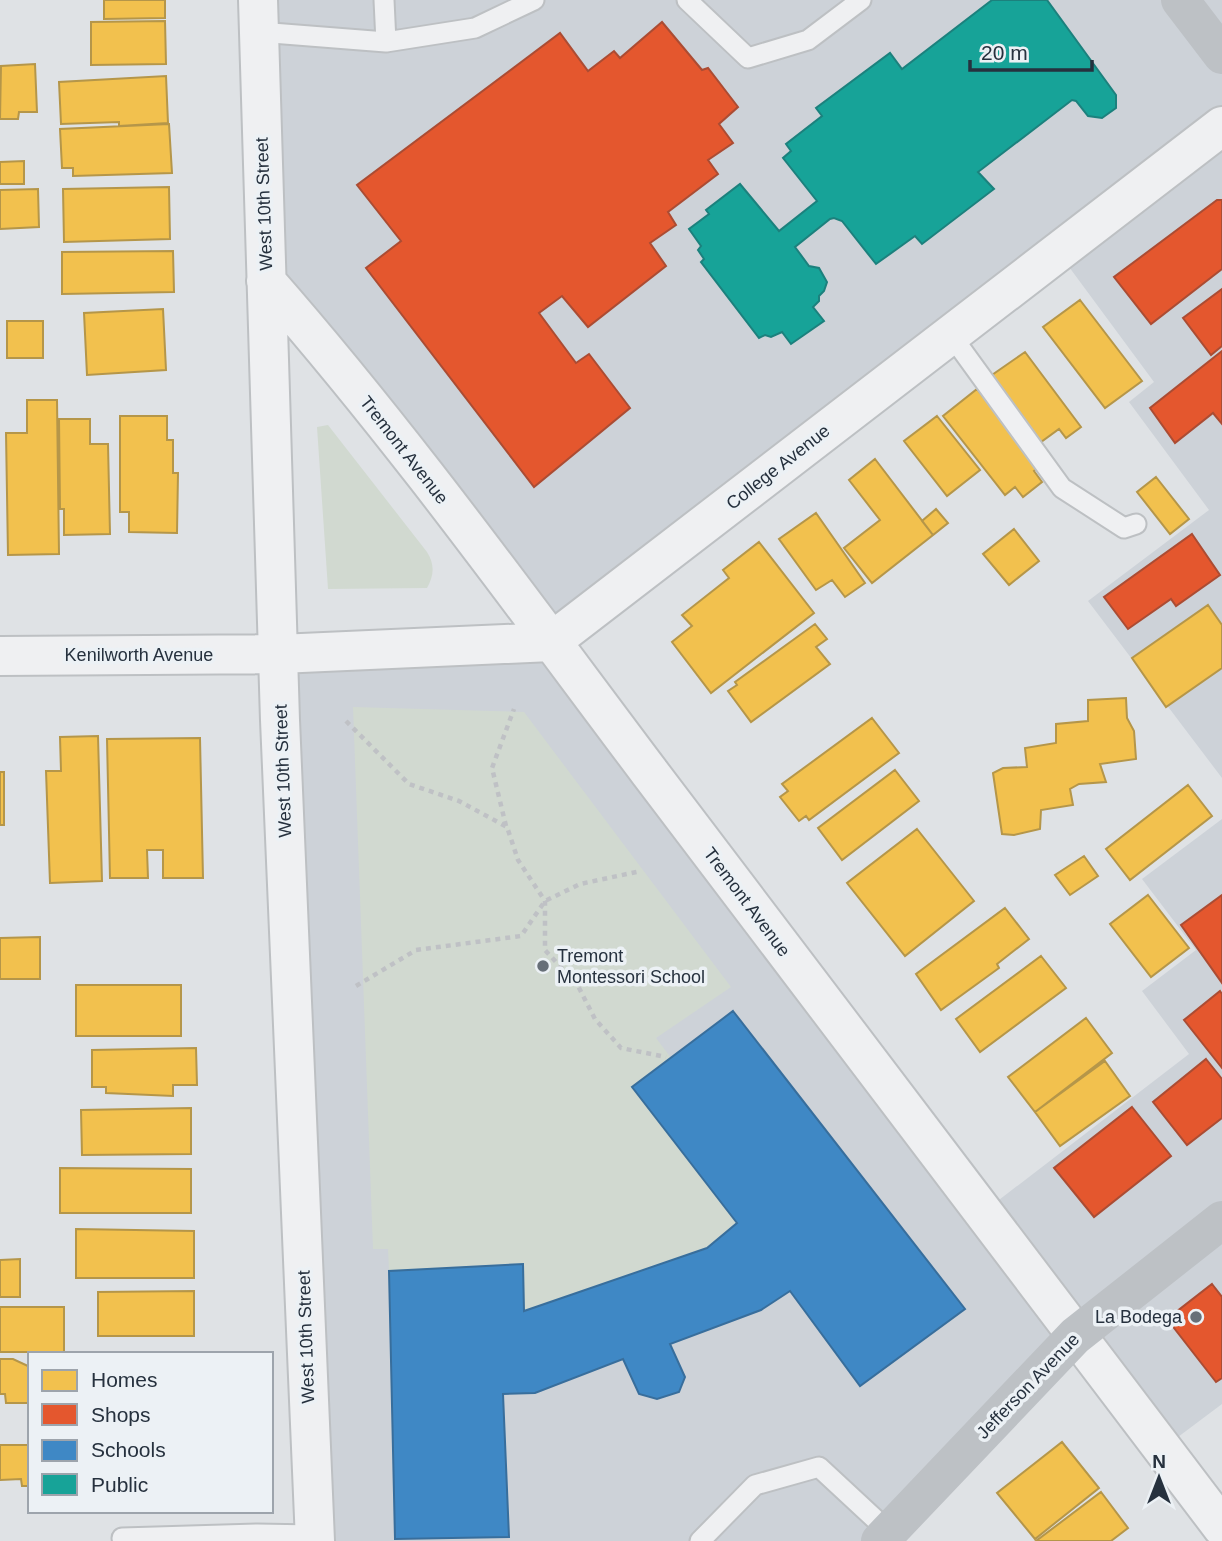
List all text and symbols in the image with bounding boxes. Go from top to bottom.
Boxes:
scale bar [970,28,1092,72]
text: 20 m [981,41,1028,64]
street label: West 10th Street [252,137,276,271]
street label: Tremont Avenue [356,392,452,508]
street label: College Avenue [722,420,834,514]
street label: Kenilworth Avenue [65,645,213,665]
street label: West 10th Street [271,704,295,838]
street label: Tremont Avenue [700,844,794,960]
place label: Tremont Montessori School [557,946,705,987]
marker: Tremont Montessori School [535,958,551,974]
street label: West 10th Street [294,1270,318,1404]
place label: La Bodega [1095,1307,1183,1327]
marker: La Bodega [1188,1309,1204,1325]
street label: Jefferson Avenue [973,1329,1083,1443]
legend [28,1352,273,1513]
text: Homes [91,1368,158,1391]
text: Shops [91,1403,151,1426]
text: Schools [91,1438,166,1461]
north arrow [1124,1443,1194,1513]
text: N [1152,1451,1166,1472]
text: Public [91,1473,148,1496]

